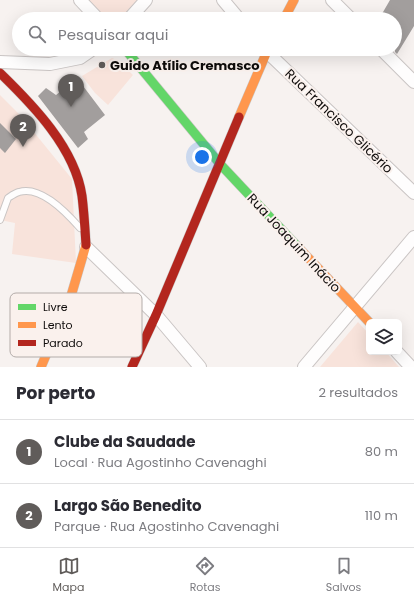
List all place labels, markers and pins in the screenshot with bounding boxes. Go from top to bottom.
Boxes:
place label: Guido Atílio Cremasco [110,56,260,75]
marker: Guido Atílio Cremasco [97,60,107,70]
pin: 1 [58,74,84,107]
pin: 2 [10,114,36,147]

